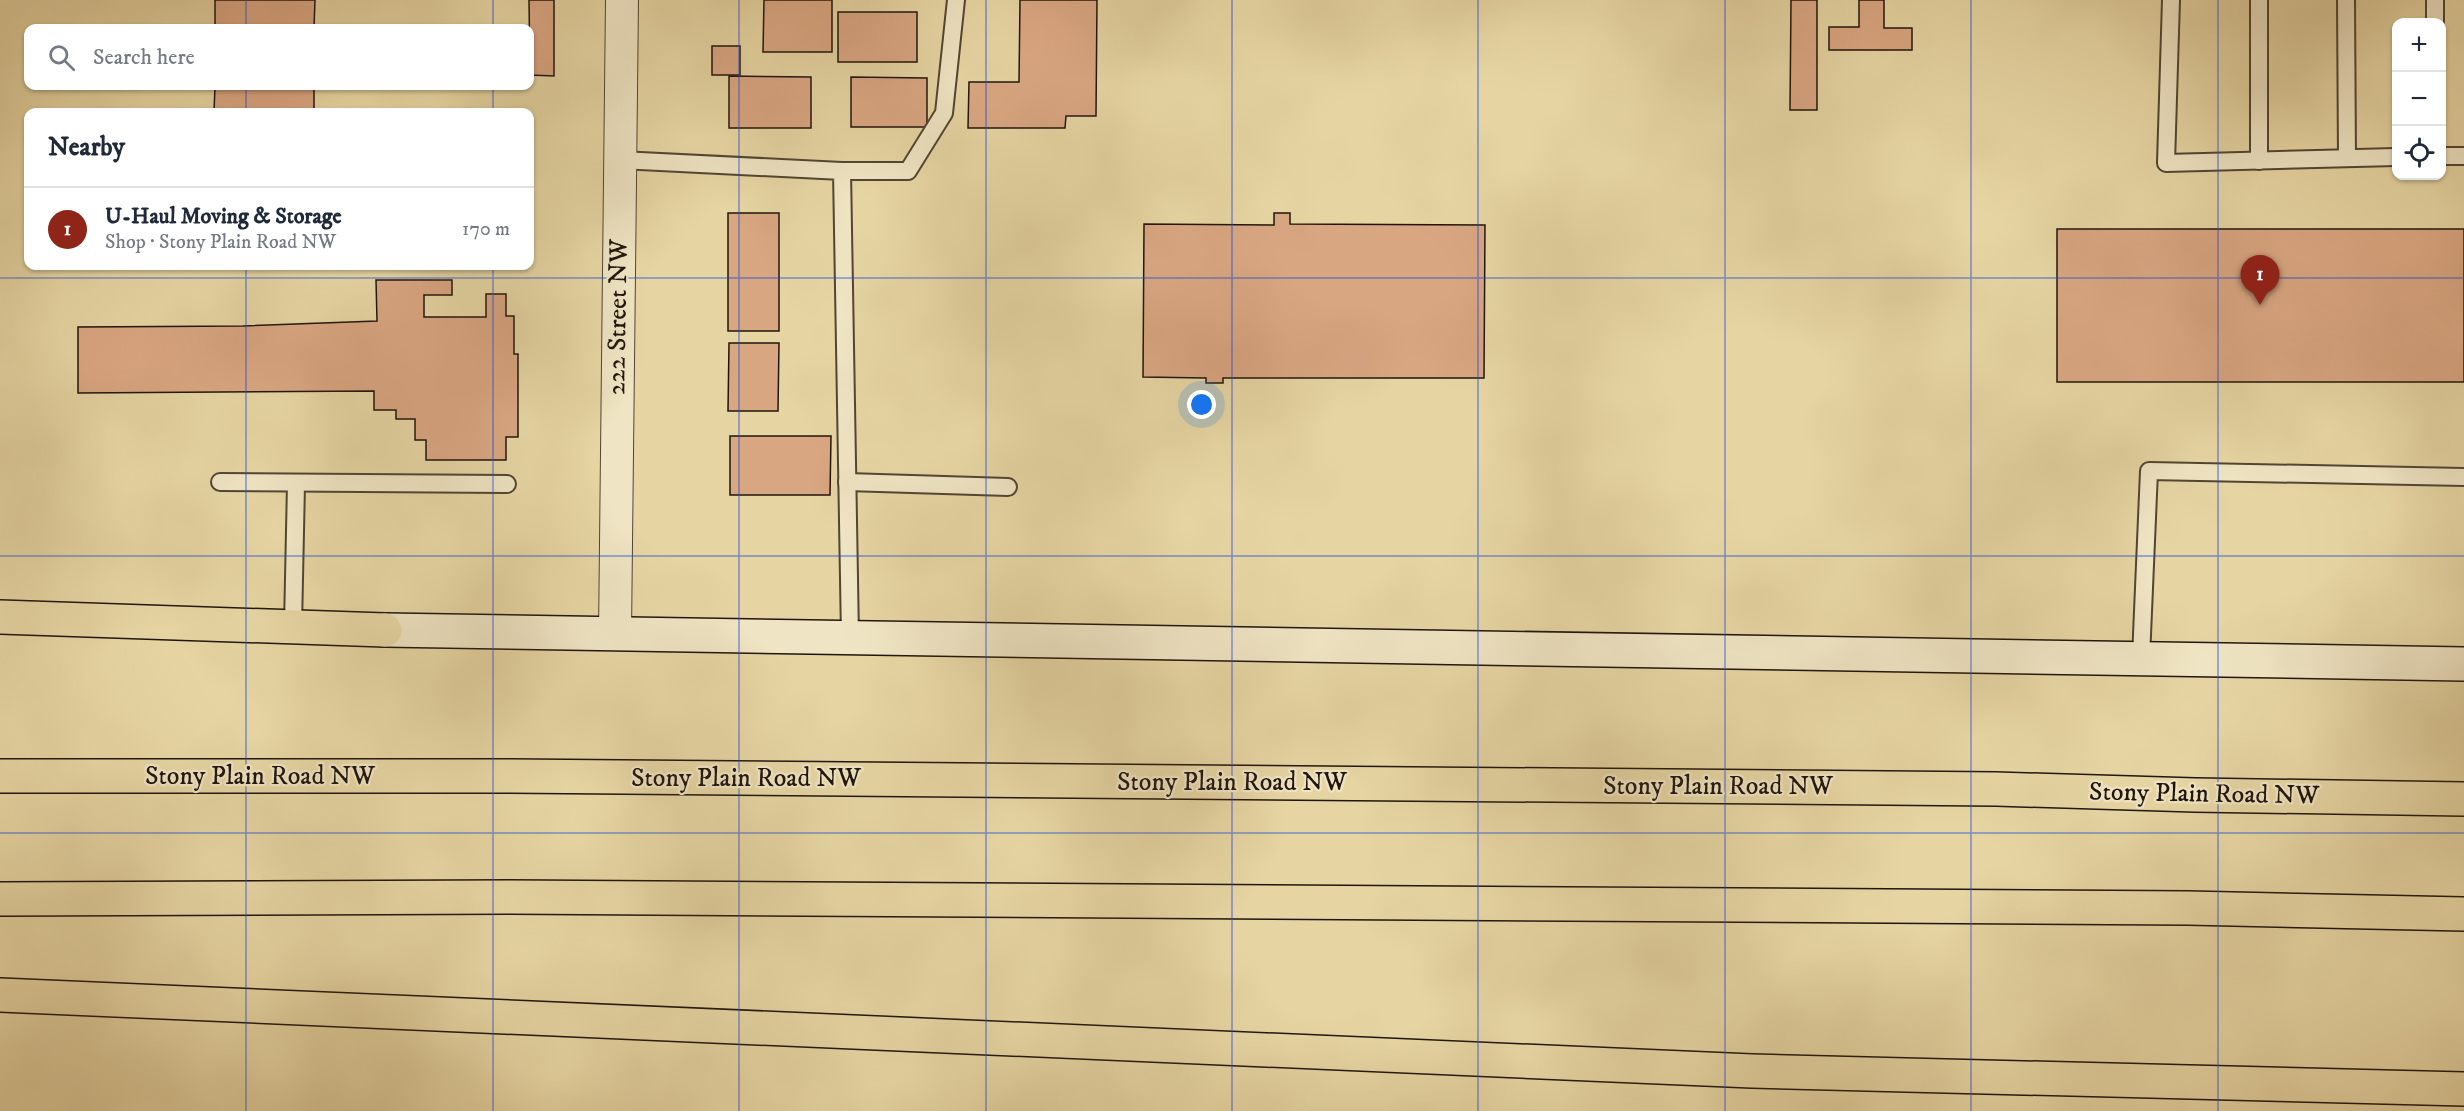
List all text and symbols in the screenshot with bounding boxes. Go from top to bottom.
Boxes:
map controls [2392,18,2446,180]
button: + [2392,18,2446,72]
search box [24,24,534,90]
icon: search [45,41,78,74]
text: Search here [93,44,195,71]
button: − [2392,72,2446,126]
button: locate [2392,126,2446,180]
text: Nearby [48,131,125,164]
text: U-Haul Moving & Storage [105,203,342,230]
text: 1 [64,217,71,242]
text: 170 m [462,217,510,242]
text: Shop · Stony Plain Road NW [105,230,336,255]
street label: 222 Street NW [600,237,636,395]
pin: 1 [2240,256,2280,305]
your location [1187,390,1216,419]
street label: Stony Plain Road NW [145,760,376,793]
street label: Stony Plain Road NW [631,762,862,795]
street label: Stony Plain Road NW [1117,766,1348,799]
street label: Stony Plain Road NW [1603,770,1834,803]
street label: Stony Plain Road NW [2089,775,2321,813]

